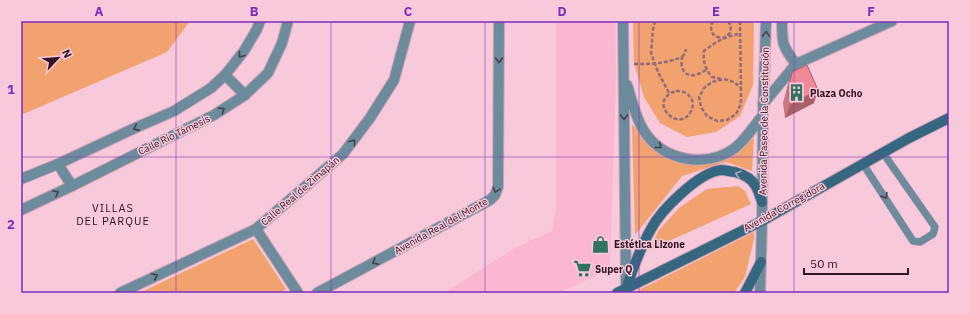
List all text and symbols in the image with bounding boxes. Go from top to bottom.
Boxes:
text: A [95,3,104,20]
text: B [250,3,259,20]
text: C [404,3,413,20]
text: D [557,3,567,20]
text: E [712,3,720,20]
text: F [867,3,875,20]
one-way arrow [761,31,770,37]
north arrow [38,38,78,78]
text: N [59,47,75,60]
street label: Avenida Paseo de la Constitución [756,47,772,195]
one-way arrow [239,50,246,57]
one-way arrow [495,57,503,63]
text: 1 [7,81,15,98]
building icon: Plaza Ocho [787,83,807,103]
place label: Plaza Ocho [810,87,863,100]
one-way arrow [218,108,225,115]
street label: Calle Río Támesis [136,112,212,158]
one-way arrow [620,114,628,120]
one-way arrow [133,123,140,131]
one-way arrow [348,139,355,146]
one-way arrow [654,142,661,149]
street label: Calle Real de Zimapán [258,153,342,229]
one-way arrow [735,170,742,179]
street label: Avenida Corregidora [741,179,828,235]
one-way arrow [492,186,501,193]
one-way arrow [52,191,60,198]
one-way arrow [880,192,887,199]
street label: Avenida Real del Monte [392,195,491,257]
district label: VILLAS DEL PARQUE [76,201,150,228]
text: 2 [7,216,15,233]
shop icon: Estética Lizone [591,234,611,254]
place label: Estética Lizone [614,238,685,251]
scale bar [804,250,908,276]
text: 50 m [810,256,838,271]
one-way arrow [371,258,379,265]
supermarket icon: Super Q [572,259,592,279]
place label: Super Q [595,263,632,276]
one-way arrow [151,273,158,281]

